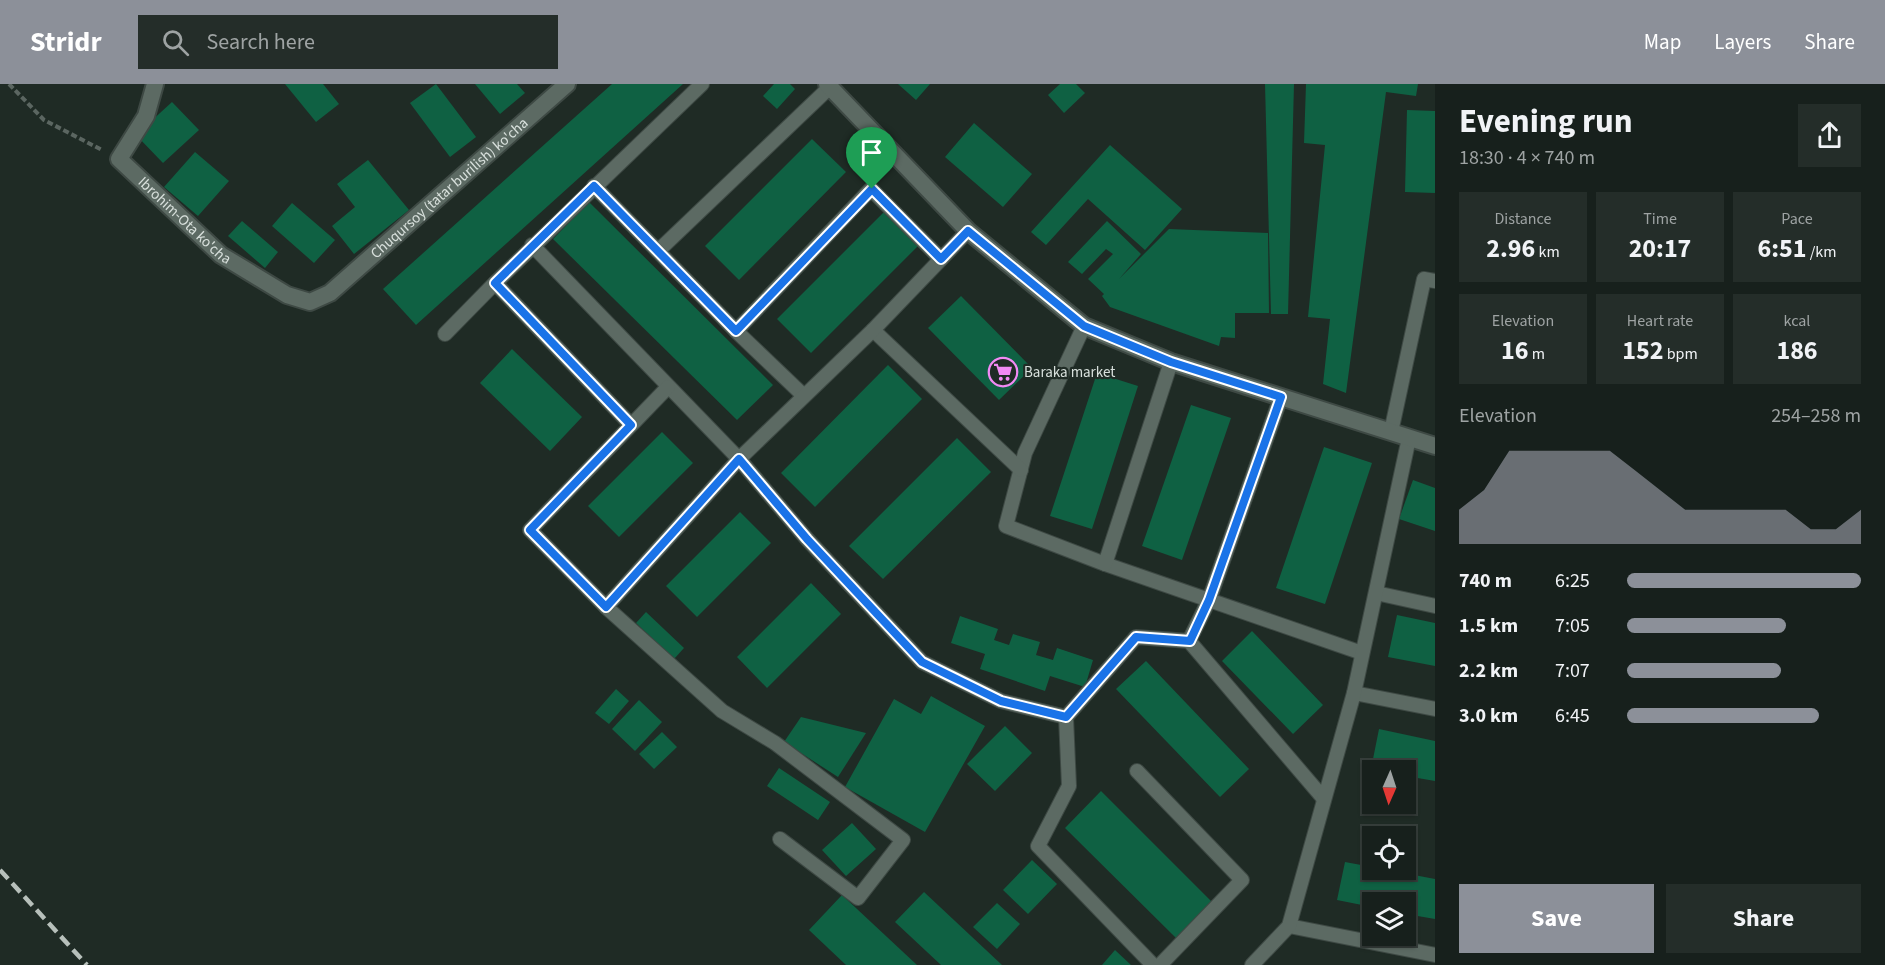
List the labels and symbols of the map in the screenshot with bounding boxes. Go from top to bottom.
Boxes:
street label: Chuqursoy (tatar burilish) ko'cha [366,113,532,263]
pin [846,127,897,189]
street label: Ibrohim-Ota ko'cha [133,172,235,269]
supermarket icon: Baraka market [987,356,1019,388]
place label: Baraka market [1024,362,1115,383]
north arrow [1362,760,1416,814]

